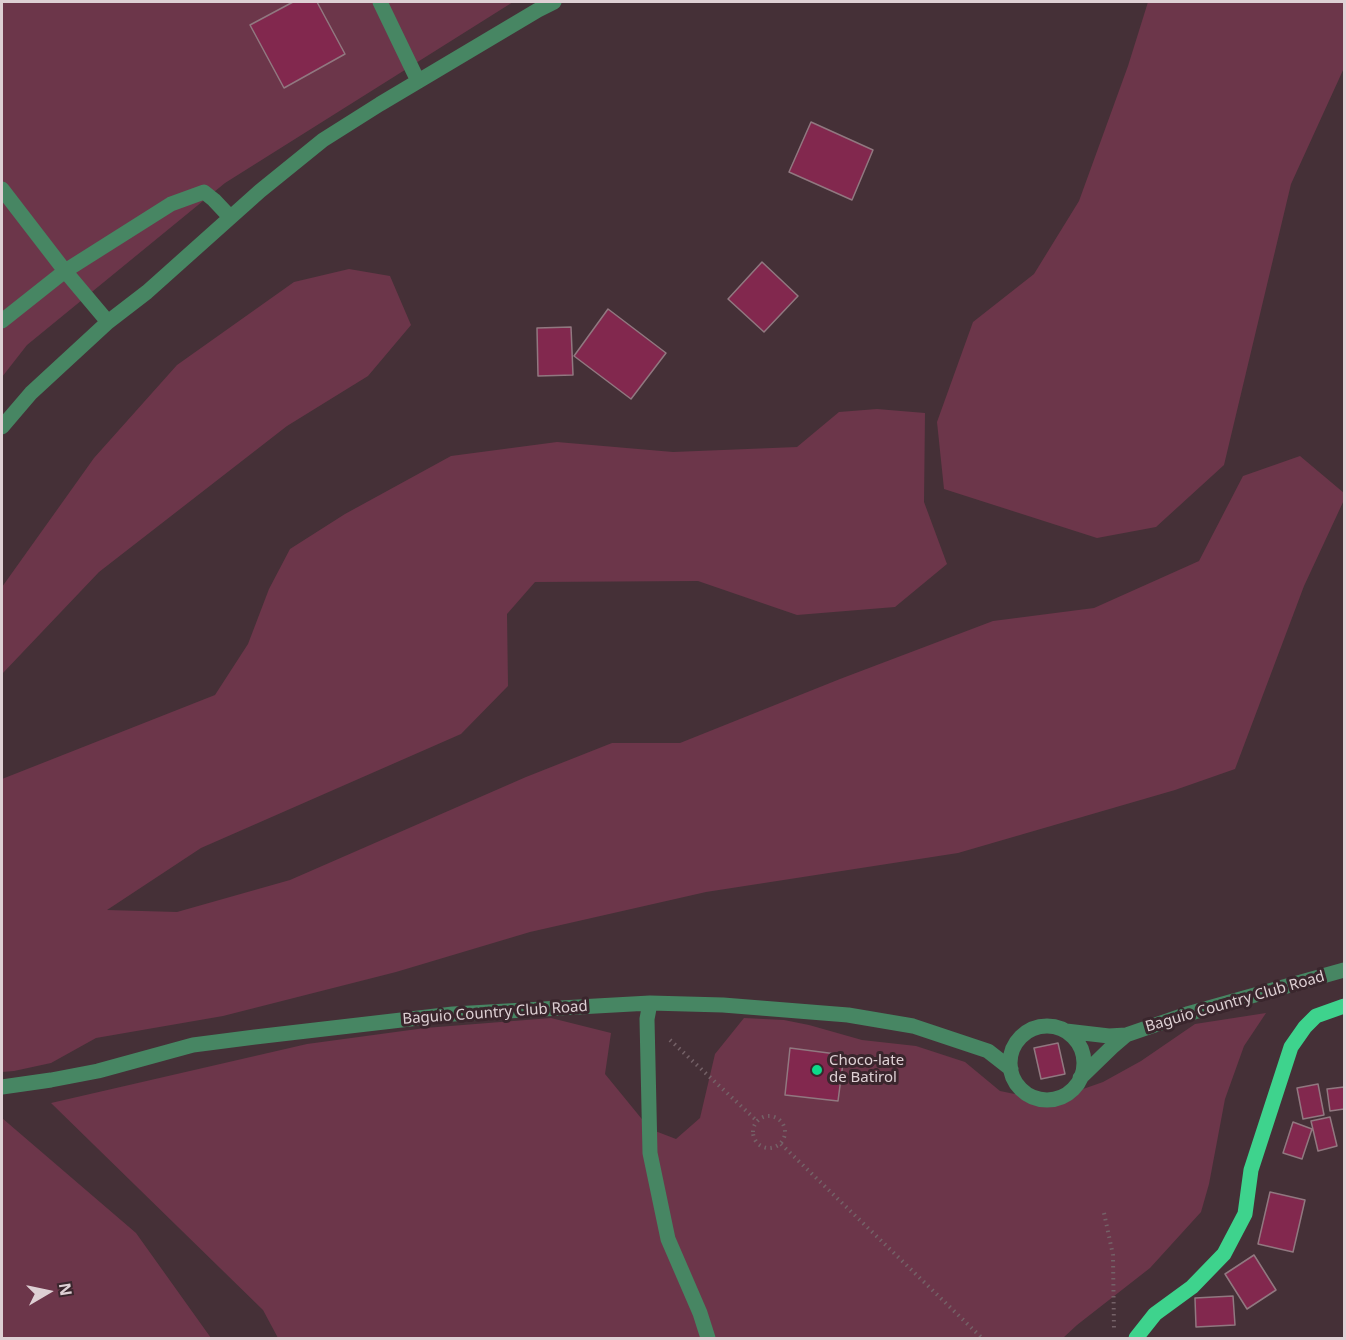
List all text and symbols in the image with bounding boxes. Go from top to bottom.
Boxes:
street label: Baguio Country Club Road [1143,968,1327,1036]
street label: Baguio Country Club Road [402,998,588,1028]
place label: Choco-late de Batirol [829,1052,904,1087]
marker: Choco-late de Batirol [810,1063,824,1077]
north arrow [18,1262,78,1322]
text: N [54,1281,78,1297]

